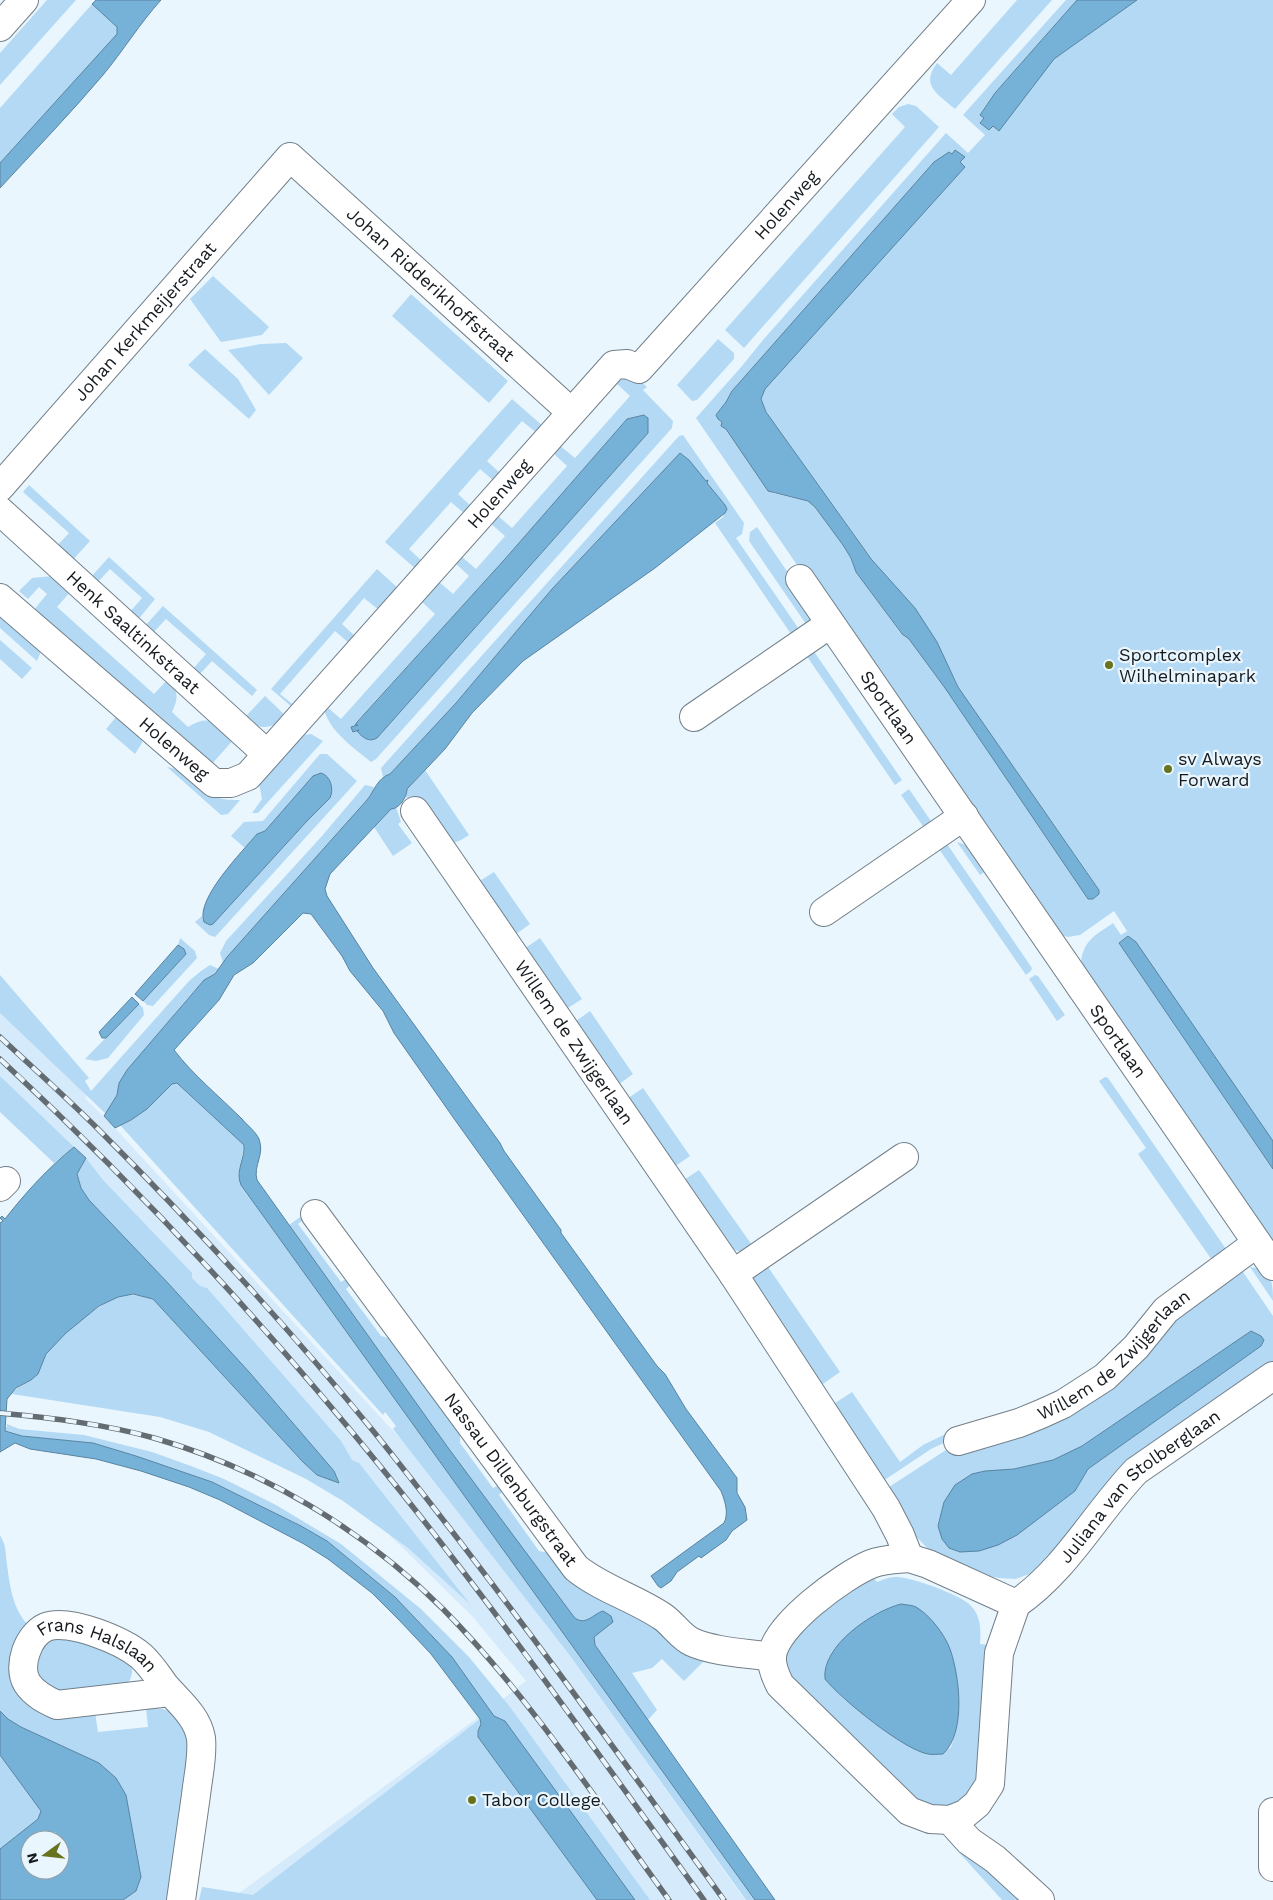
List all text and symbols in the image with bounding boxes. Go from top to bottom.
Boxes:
street label: Holenweg [750,166,823,244]
street label: Johan Ridderikhoffstraat [343,203,519,366]
street label: Johan Kerkmeijerstraat [69,237,221,405]
street label: Holenweg [463,454,535,532]
street label: Henk Saaltinkstraat [63,566,205,698]
place label: Sportcomplex Wilhelminapark [1119,644,1256,686]
marker: Sportcomplex Wilhelminapark [1103,659,1115,671]
street label: Sportlaan [856,666,922,748]
street label: Holenweg [135,712,214,784]
place label: sv Always Forward [1178,748,1262,790]
marker: sv Always Forward [1162,763,1174,775]
street label: Willem de Zwijgerlaan [511,956,638,1129]
street label: Sportlaan [1086,1000,1151,1082]
street label: Willem de Zwijgerlaan [1034,1285,1194,1424]
street label: Nassau Dillenburgstraat [440,1388,582,1571]
street label: Juliana van Stolberglaan [1055,1405,1224,1567]
street label: Frans Halslaan [32,1614,162,1676]
place label: Tabor College [482,1789,601,1810]
marker: Tabor College [466,1794,478,1806]
north arrow [20,1830,70,1880]
text: N [23,1851,42,1865]

